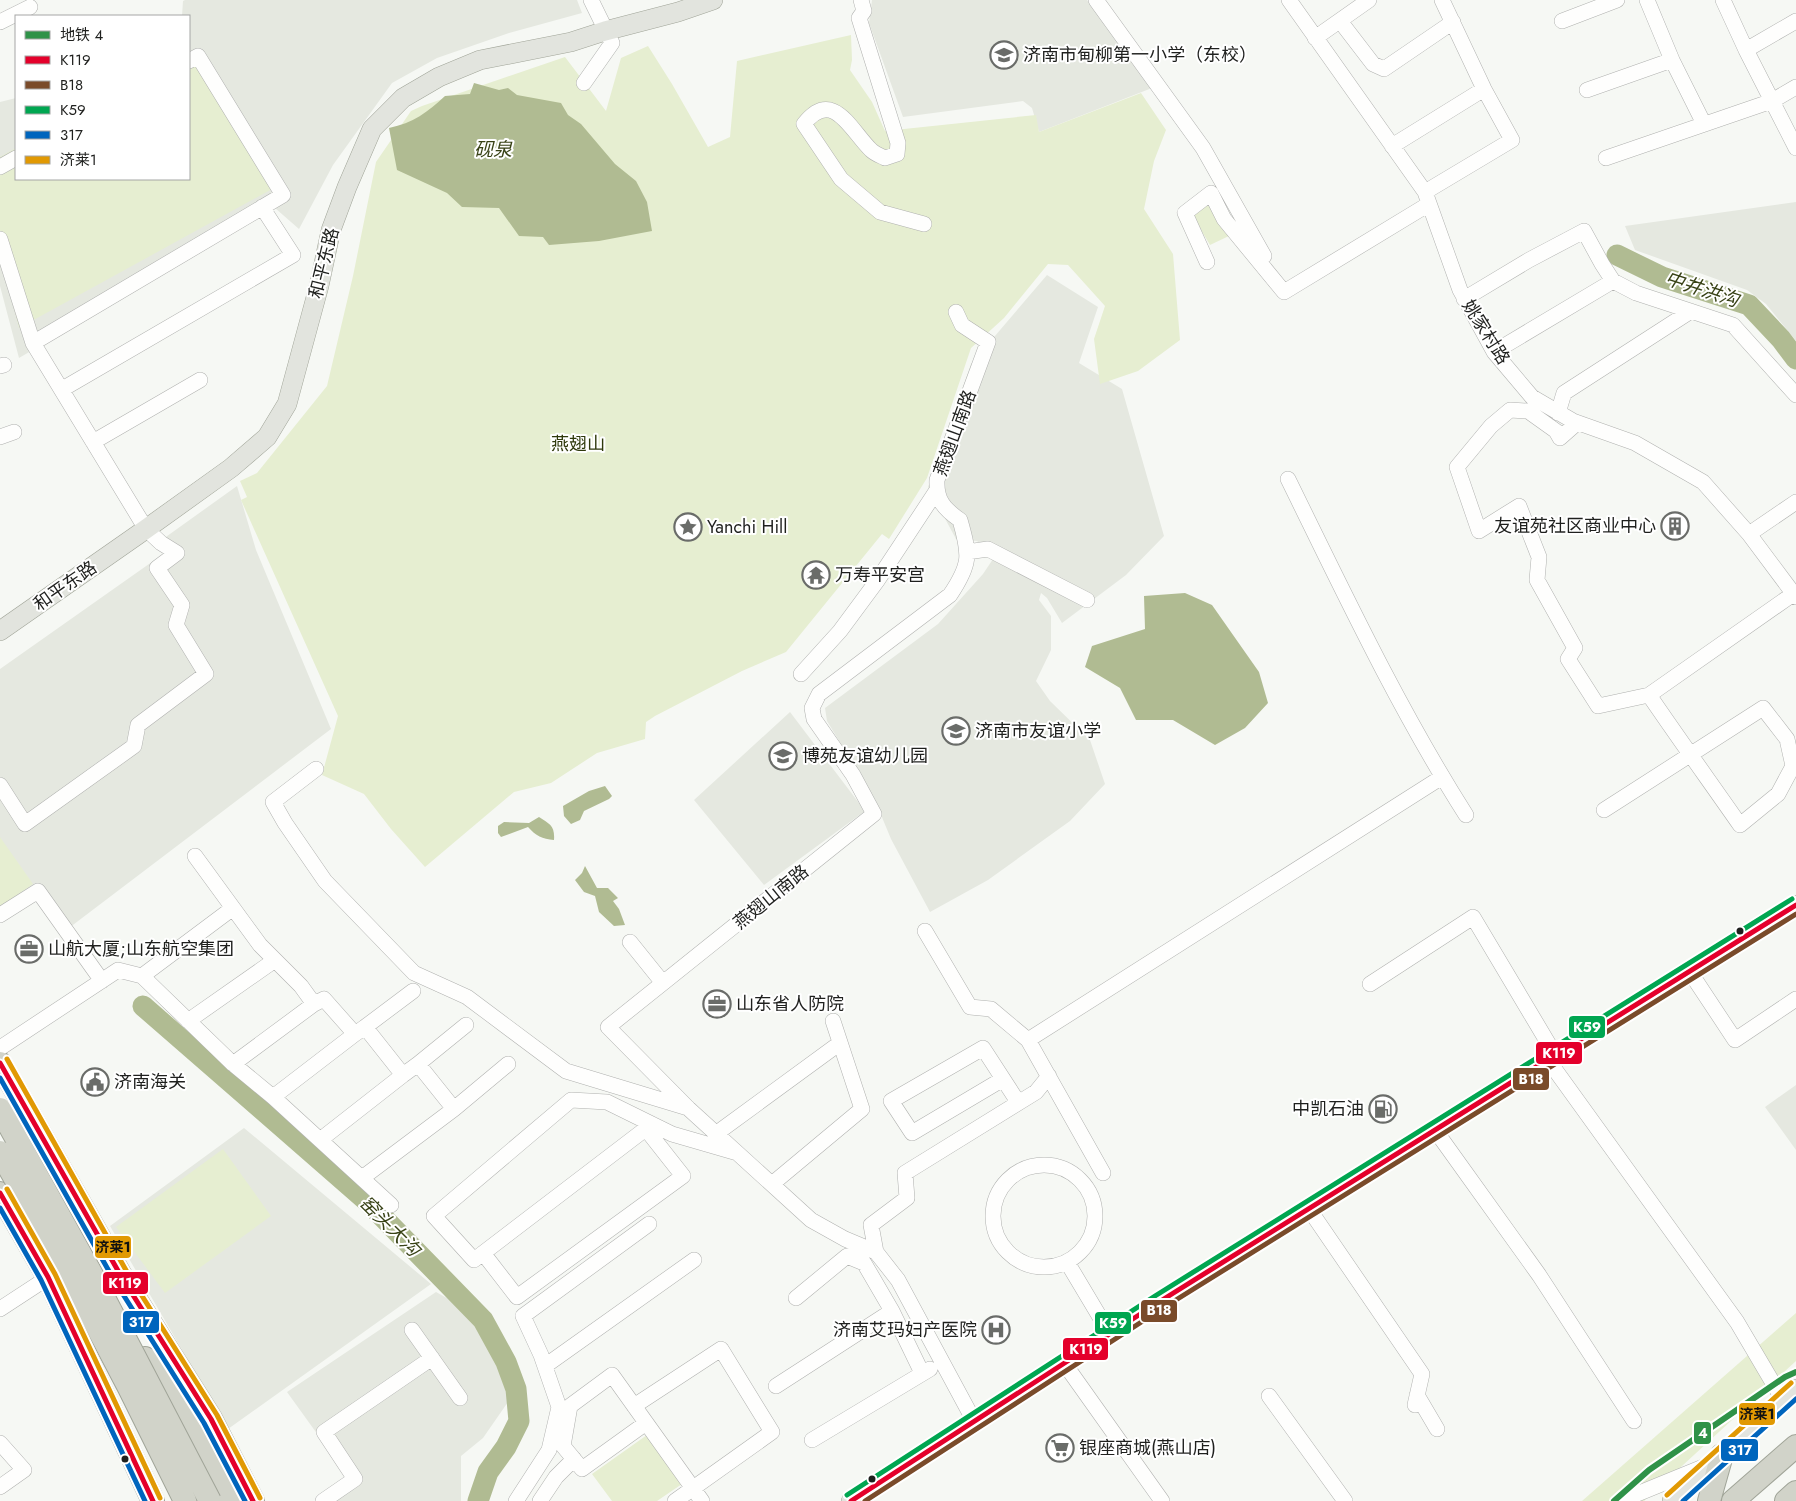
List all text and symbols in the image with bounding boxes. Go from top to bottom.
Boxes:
legend [15,15,190,180]
text: 地铁 4 [60,24,104,46]
school or university icon: 济南市甸柳第一小学（东校） [989,40,1019,70]
place label: 济南市甸柳第一小学（东校） [1023,42,1257,68]
text: K119 [60,49,91,71]
text: B18 [60,74,83,96]
text: K59 [60,99,86,121]
text: 317 [60,124,83,146]
water label: 砚泉 [474,136,513,163]
text: 济莱1 [60,149,97,171]
street label: 和平东路 [303,225,345,301]
water label: 中井洪沟 [1662,264,1744,314]
street label: 姚家村路 [1456,295,1516,369]
street label: 燕翅山南路 [927,386,983,480]
park label: 燕翅山 [551,431,605,457]
building icon: 友谊苑社区商业中心 [1660,511,1690,541]
place icon: Yanchi Hill [673,512,703,542]
place label: 友谊苑社区商业中心 [1494,513,1656,539]
place label: Yanchi Hill [707,514,787,540]
street label: 和平东路 [28,555,102,617]
temple icon: 万寿平安宫 [801,560,831,590]
place label: 万寿平安宫 [835,562,925,588]
school or university icon: 济南市友谊小学 [941,716,971,746]
place label: 济南市友谊小学 [975,718,1101,744]
school or university icon: 博苑友谊幼儿园 [768,741,798,771]
place label: 博苑友谊幼儿园 [802,743,928,769]
street label: 燕翅山南路 [728,859,814,935]
unlabelled marker [1735,926,1745,936]
office icon: 山航大厦;山东航空集团 [14,934,44,964]
place label: 山航大厦;山东航空集团 [48,936,234,962]
office icon: 山东省人防院 [702,989,732,1019]
place label: 山东省人防院 [736,991,844,1017]
line badge: K59 [1568,1015,1606,1039]
text: K59 [1573,1017,1601,1037]
line badge: K119 [1535,1041,1583,1065]
text: K119 [1542,1043,1576,1063]
public building icon: 济南海关 [80,1067,110,1097]
line badge: B18 [1512,1067,1550,1091]
place label: 济南海关 [114,1069,186,1095]
text: B18 [1518,1069,1544,1089]
fuel station icon: 中凯石油 [1368,1094,1398,1124]
place label: 中凯石油 [1292,1096,1364,1122]
water label: 窑头大沟 [354,1190,428,1264]
line badge: 济莱1 [94,1235,132,1259]
text: 济莱1 [95,1237,131,1257]
line badge: K119 [102,1271,149,1295]
text: K119 [108,1273,142,1293]
line badge: B18 [1140,1299,1178,1323]
text: B18 [1146,1300,1172,1320]
line badge: 317 [122,1310,160,1334]
line badge: K59 [1094,1311,1132,1335]
text: 317 [129,1312,154,1332]
text: K59 [1099,1313,1127,1333]
hospital icon: 济南艾玛妇产医院 [981,1315,1011,1345]
place label: 济南艾玛妇产医院 [833,1317,977,1343]
line badge: K119 [1062,1337,1109,1361]
text: K119 [1069,1339,1103,1359]
line badge: 济莱1 [1738,1402,1776,1426]
text: 济莱1 [1739,1404,1775,1424]
line badge: 4 [1693,1421,1712,1445]
text: 4 [1698,1423,1708,1443]
supermarket icon: 银座商城(燕山店) [1045,1433,1075,1463]
place label: 银座商城(燕山店) [1079,1435,1216,1461]
line badge: 317 [1720,1438,1759,1462]
text: 317 [1728,1440,1753,1460]
unlabelled marker [120,1454,130,1464]
unlabelled marker [867,1474,877,1484]

